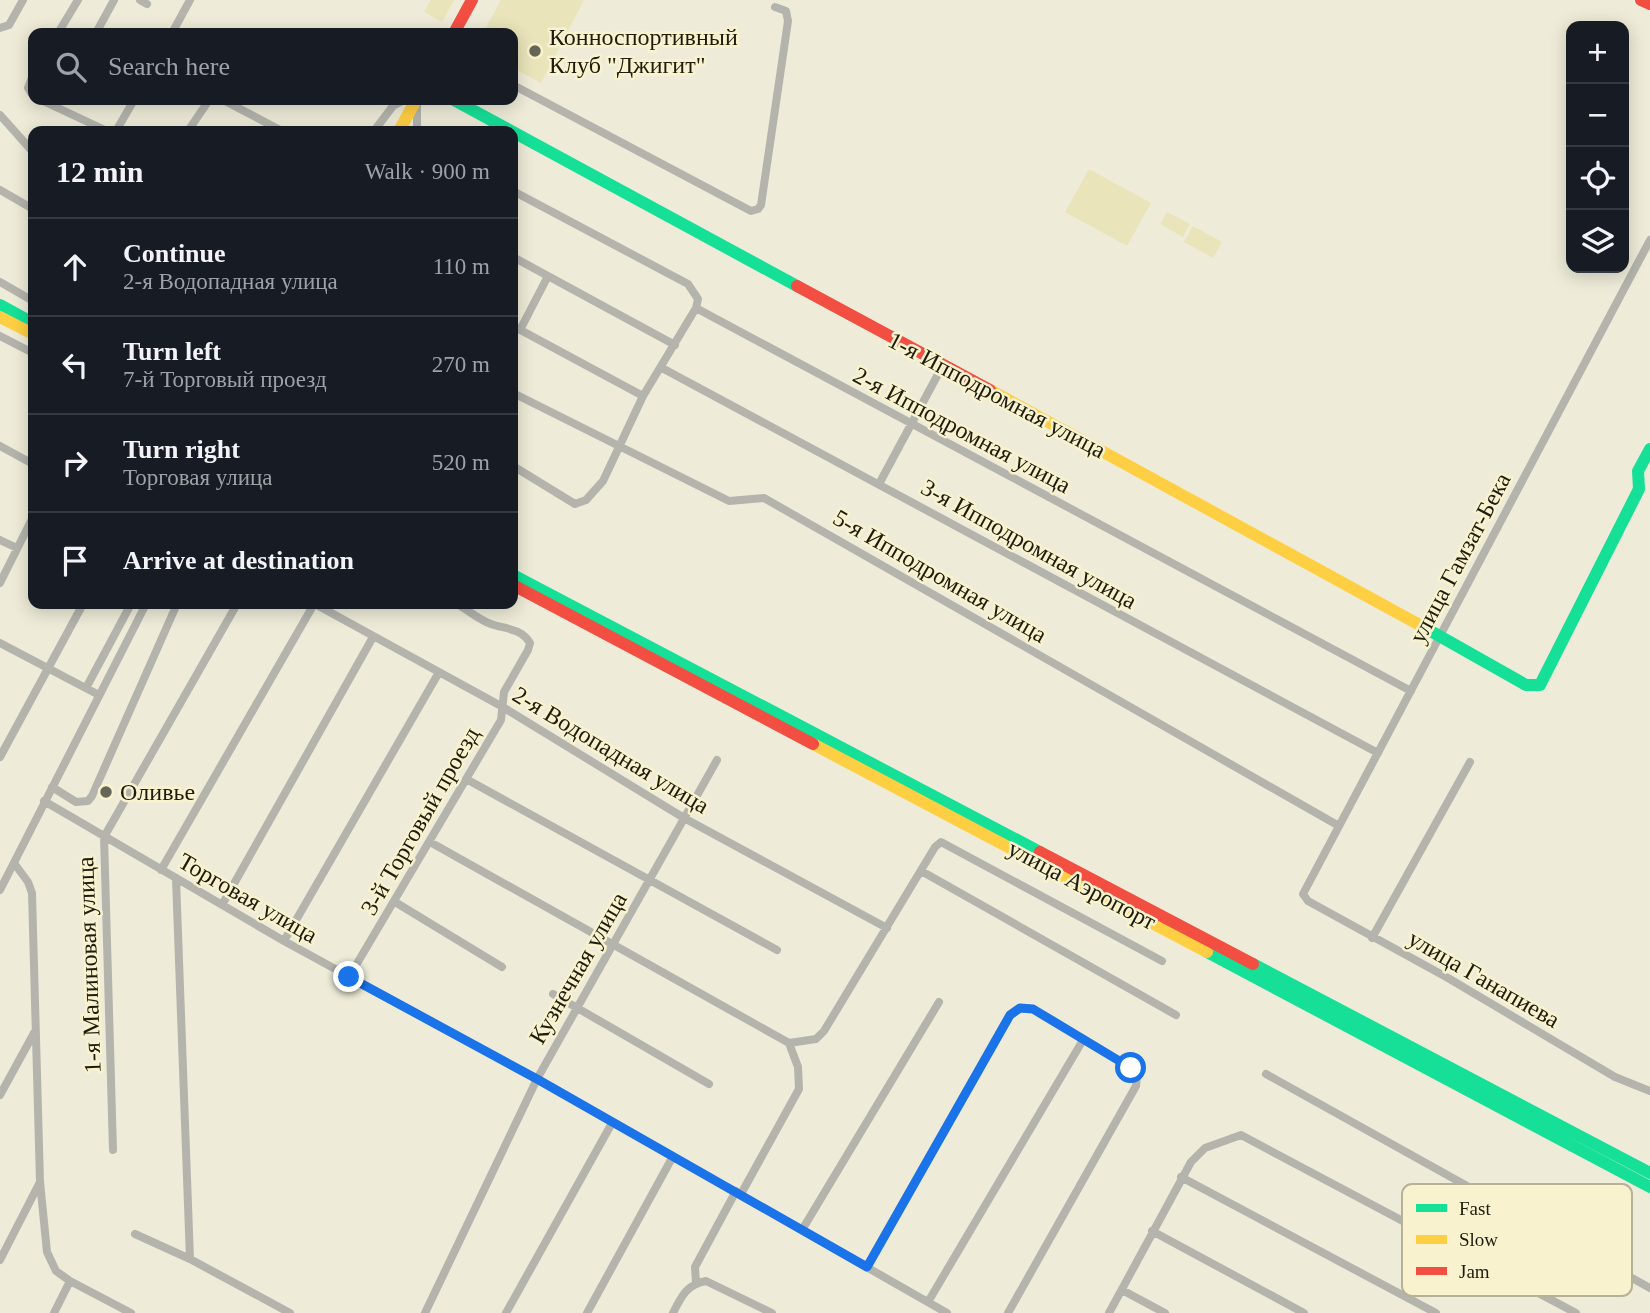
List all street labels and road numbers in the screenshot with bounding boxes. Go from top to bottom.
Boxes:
street label: 1-я Ипподромная улица [884,327,1110,463]
street label: 2-я Ипподромная улица [849,362,1075,498]
street label: улица Гамзат-Бека [1404,468,1516,647]
street label: 3-я Ипподромная улица [917,474,1141,614]
street label: 5-я Ипподромная улица [829,504,1052,648]
street label: 2-я Водопадная улица [508,681,714,819]
street label: 3-й Торговый проезд [356,722,484,920]
street label: улица Аэропорт [1004,835,1161,935]
street label: Торговая улица [174,848,322,948]
street label: 1-я Малиновая улица [72,856,106,1074]
street label: Кузнечная улица [524,887,632,1048]
street label: улица Ганапиева [1404,925,1565,1033]

